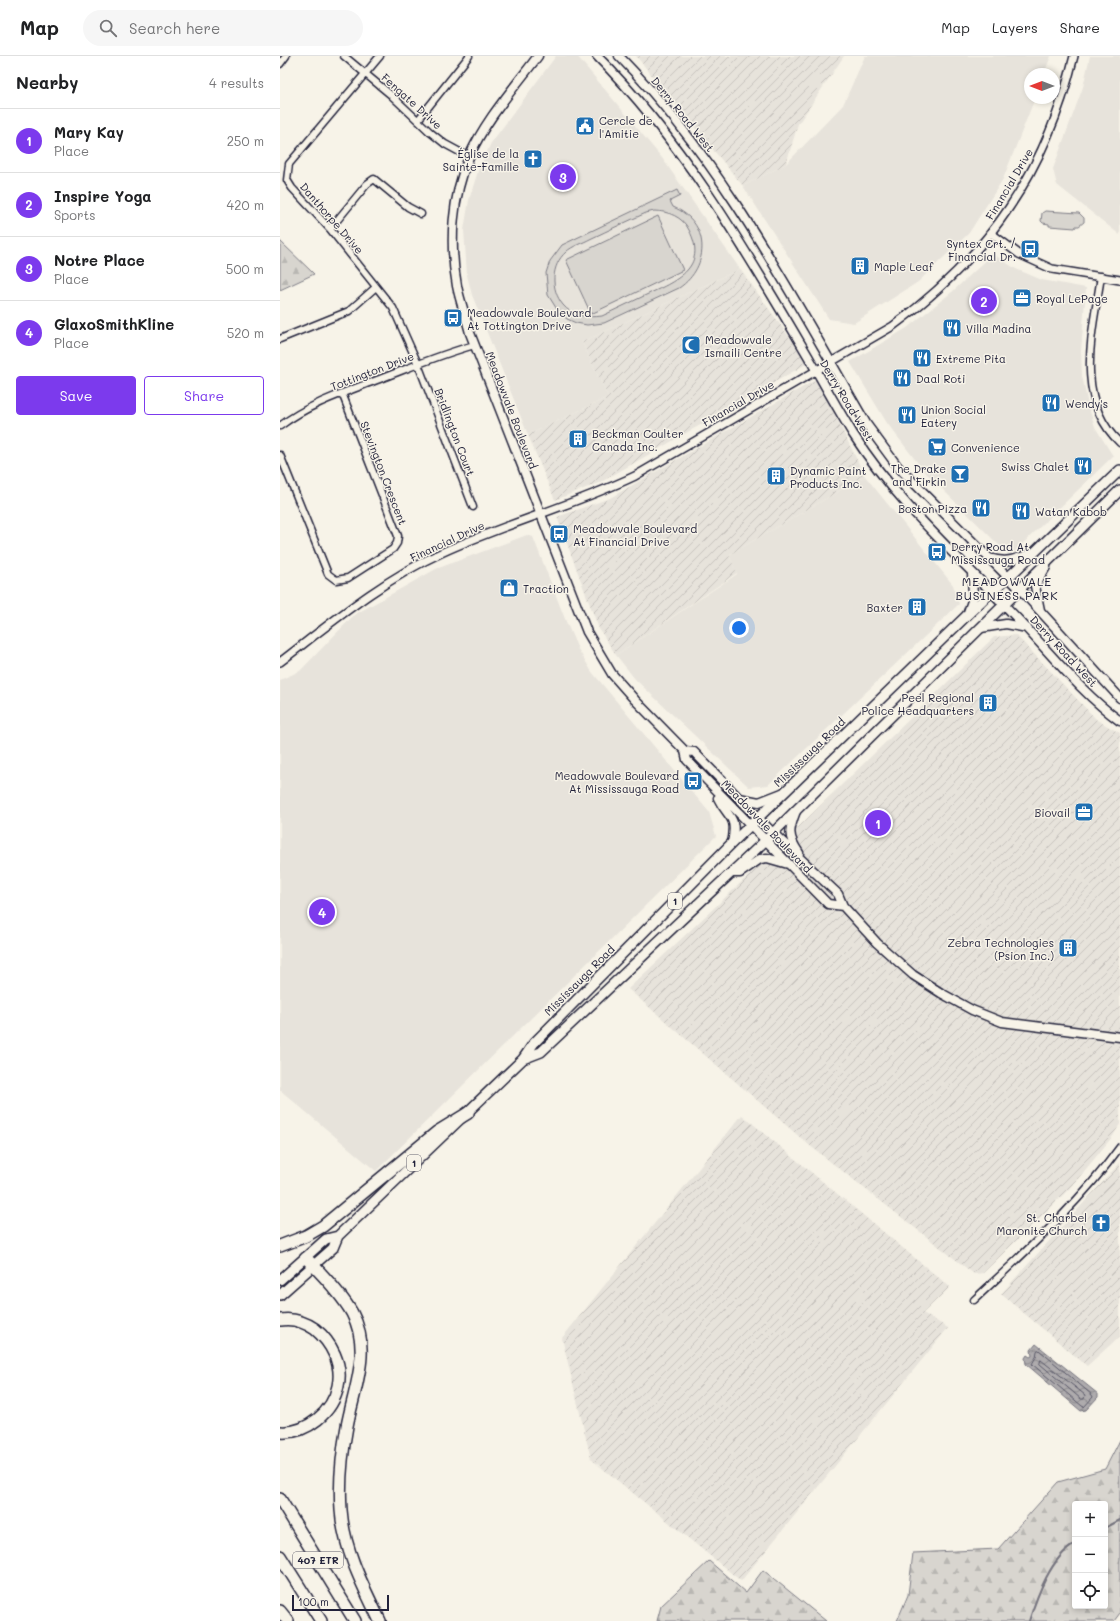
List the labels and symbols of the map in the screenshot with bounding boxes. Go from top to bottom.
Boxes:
north arrow [1024,68,1060,104]
street label: Fengate Drive [379,70,446,132]
street label: Derry Road West [648,73,718,155]
place label: Cercle de l'Amitie [599,113,653,141]
public building icon: Cercle de l'Amitie [574,115,596,137]
street label: Financial Drive [982,145,1036,222]
place label: Église de la Sainte-Famille [443,146,519,174]
church icon: Église de la Sainte-Famille [522,148,544,170]
pin: 3 [550,162,576,192]
street label: Danthorpe Drive [297,179,367,257]
place label: Syntex Crt. / Financial Dr. [946,236,1016,264]
bus stop icon: Syntex Crt. / Financial Dr. [1019,238,1041,260]
building icon: Maple Leaf [849,255,871,277]
place label: Maple Leaf [874,259,934,274]
pin: 2 [971,286,997,316]
office icon: Royal LePage [1011,287,1033,309]
place label: Royal LePage [1036,291,1108,306]
place label: Meadowvale Boulevard At Tottington Drive [467,305,591,333]
bus stop icon: Meadowvale Boulevard At Tottington Drive [442,307,464,329]
restaurant icon: Villa Madina [941,317,963,339]
place label: Villa Madina [966,321,1031,336]
place label: Meadowvale Ismaili Centre [705,332,782,360]
mosque icon: Meadowvale Ismaili Centre [680,334,702,356]
restaurant icon: Extreme Pita [911,347,933,369]
street label: Tottington Drive [328,348,416,394]
street label: Meadowvale Boulevard [483,349,541,471]
place label: Extreme Pita [936,351,1006,366]
street label: Derry Road West [817,357,877,444]
restaurant icon: Daal Roti [891,367,913,389]
place label: Daal Roti [916,371,965,386]
street label: Financial Drive [699,376,777,430]
street label: Bridlington Court [431,386,479,478]
restaurant icon: Wendy's [1040,392,1062,414]
place label: Wendy's [1065,396,1108,411]
place label: Union Social Eatery [921,402,986,430]
restaurant icon: Union Social Eatery [896,404,918,426]
street label: Stevington Crescent [357,419,411,527]
place label: Beckman Coulter Canada Inc. [592,426,684,454]
building icon: Beckman Coulter Canada Inc. [567,428,589,450]
supermarket icon: Convenience [926,436,948,458]
place label: Convenience [951,440,1020,455]
restaurant icon: Swiss Chalet [1072,455,1094,477]
place label: Swiss Chalet [1001,459,1069,474]
place label: The Drake and Firkin [891,461,946,489]
place label: Dynamic Paint Products Inc. [790,463,866,491]
bar icon: The Drake and Firkin [949,463,971,485]
building icon: Dynamic Paint Products Inc. [765,465,787,487]
restaurant icon: Boston Pizza [970,497,992,519]
restaurant icon: Watan Kabob [1010,500,1032,522]
place label: Boston Pizza [898,501,967,516]
place label: Watan Kabob [1035,504,1107,519]
street label: Financial Drive [407,517,487,565]
place label: Meadowvale Boulevard At Financial Drive [573,521,697,549]
bus stop icon: Meadowvale Boulevard At Financial Drive [548,523,570,545]
place label: Derry Road At Mississauga Road [951,539,1045,567]
bus stop icon: Derry Road At Mississauga Road [926,541,948,563]
district label: MEADOWVALE BUSINESS PARK [955,573,1059,603]
shop icon: Traction [498,577,520,599]
place label: Traction [523,581,569,596]
building icon: Baxter [906,596,928,618]
place label: Baxter [867,600,903,615]
street label: Derry Road West [1027,612,1101,690]
your location [729,618,749,638]
place label: Peel Regional Police Headquarters [861,690,974,718]
building icon: Peel Regional Police Headquarters [977,692,999,714]
street label: Mississauga Road [770,714,848,790]
place label: Meadowvale Boulevard At Mississauga Road [555,768,679,796]
bus stop icon: Meadowvale Boulevard At Mississauga Road [682,770,704,792]
street label: Meadowvale Boulevard [718,776,816,876]
office icon: Biovail [1073,801,1095,823]
place label: Biovail [1034,805,1070,820]
pin: 1 [865,808,891,838]
road number: 1 [668,893,682,909]
pin: 4 [309,897,335,927]
place label: Zebra Technologies (Psion Inc.) [947,935,1054,963]
building icon: Zebra Technologies (Psion Inc.) [1057,937,1079,959]
street label: Mississauga Road [540,941,618,1019]
road number: 1 [407,1155,421,1171]
place label: St. Charbel Maronite Church [996,1210,1087,1238]
church icon: St. Charbel Maronite Church [1090,1212,1112,1234]
road number: 407 ETR [293,1552,343,1568]
scale bar [292,1593,389,1612]

